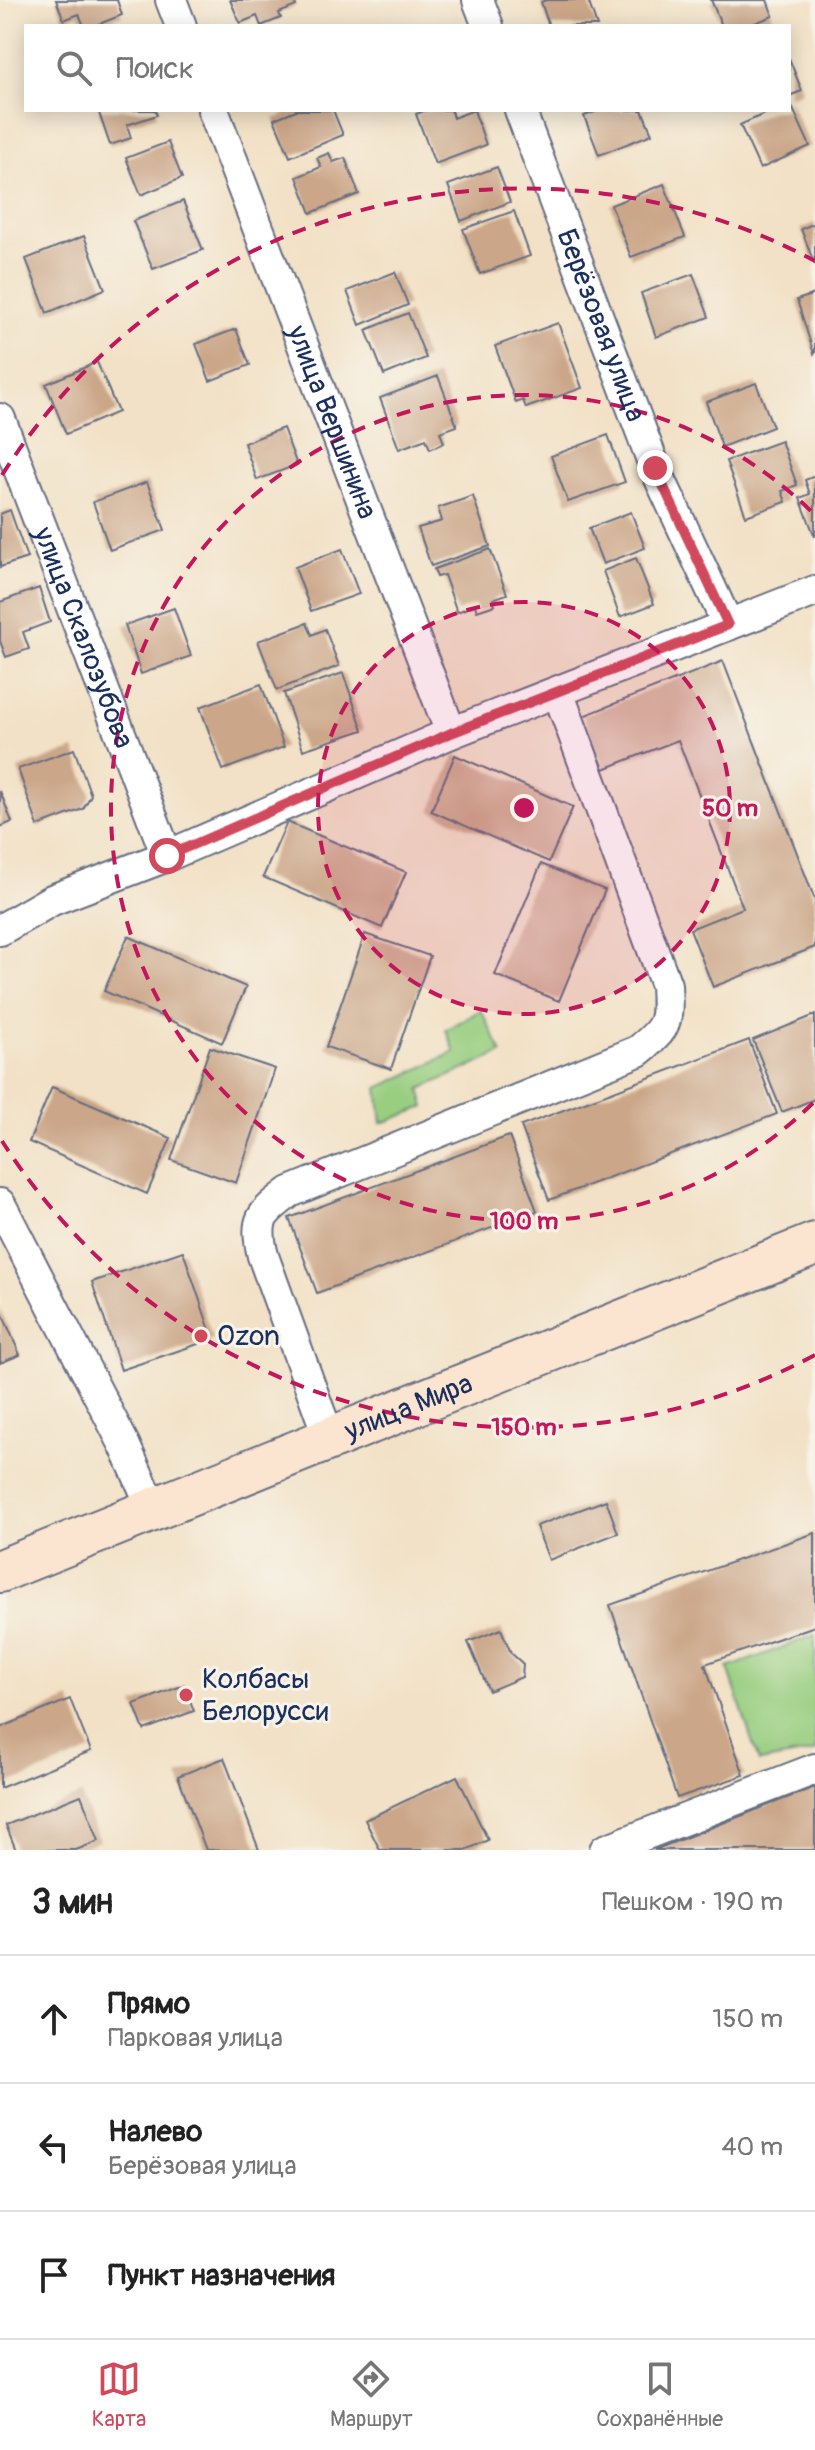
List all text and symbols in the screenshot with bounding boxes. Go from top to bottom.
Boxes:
search box [24,24,791,112]
icon: search [52,46,96,90]
text: Поиск [116,50,194,87]
street label: Берёзовая улица [549,224,653,427]
street label: улица Вершинина [279,319,385,524]
route end [637,450,673,486]
street label: улица Скалозубова [25,521,142,753]
centre of rings [510,794,538,822]
text: 50 m [702,794,758,823]
route start [149,838,185,874]
text: 100 m [490,1207,558,1236]
place label: Ozon [217,1319,280,1354]
marker: Ozon [192,1327,210,1345]
street label: улица Мира [338,1366,477,1449]
text: 150 m [491,1413,557,1442]
place label: Колбасы Белорусси [202,1662,328,1729]
marker: Колбасы Белорусси [177,1686,195,1704]
text: 3 мин [32,1881,113,1924]
text: Пешком · 190 m [602,1886,783,1918]
text: Прямо [108,1985,190,2022]
icon: ahead [32,1997,76,2041]
text: 150 m [712,2003,783,2035]
text: Парковая улица [108,2022,283,2054]
text: Налево [108,2113,202,2150]
icon: left [32,2125,76,2169]
text: 40 m [721,2131,783,2163]
text: Берёзовая улица [108,2150,297,2182]
icon: arrive [32,2253,76,2297]
text: Пункт назначения [108,2257,335,2294]
tab: Карта [92,2357,146,2433]
tab: Маршрут [330,2357,413,2433]
tab: Сохранённые [596,2357,723,2433]

